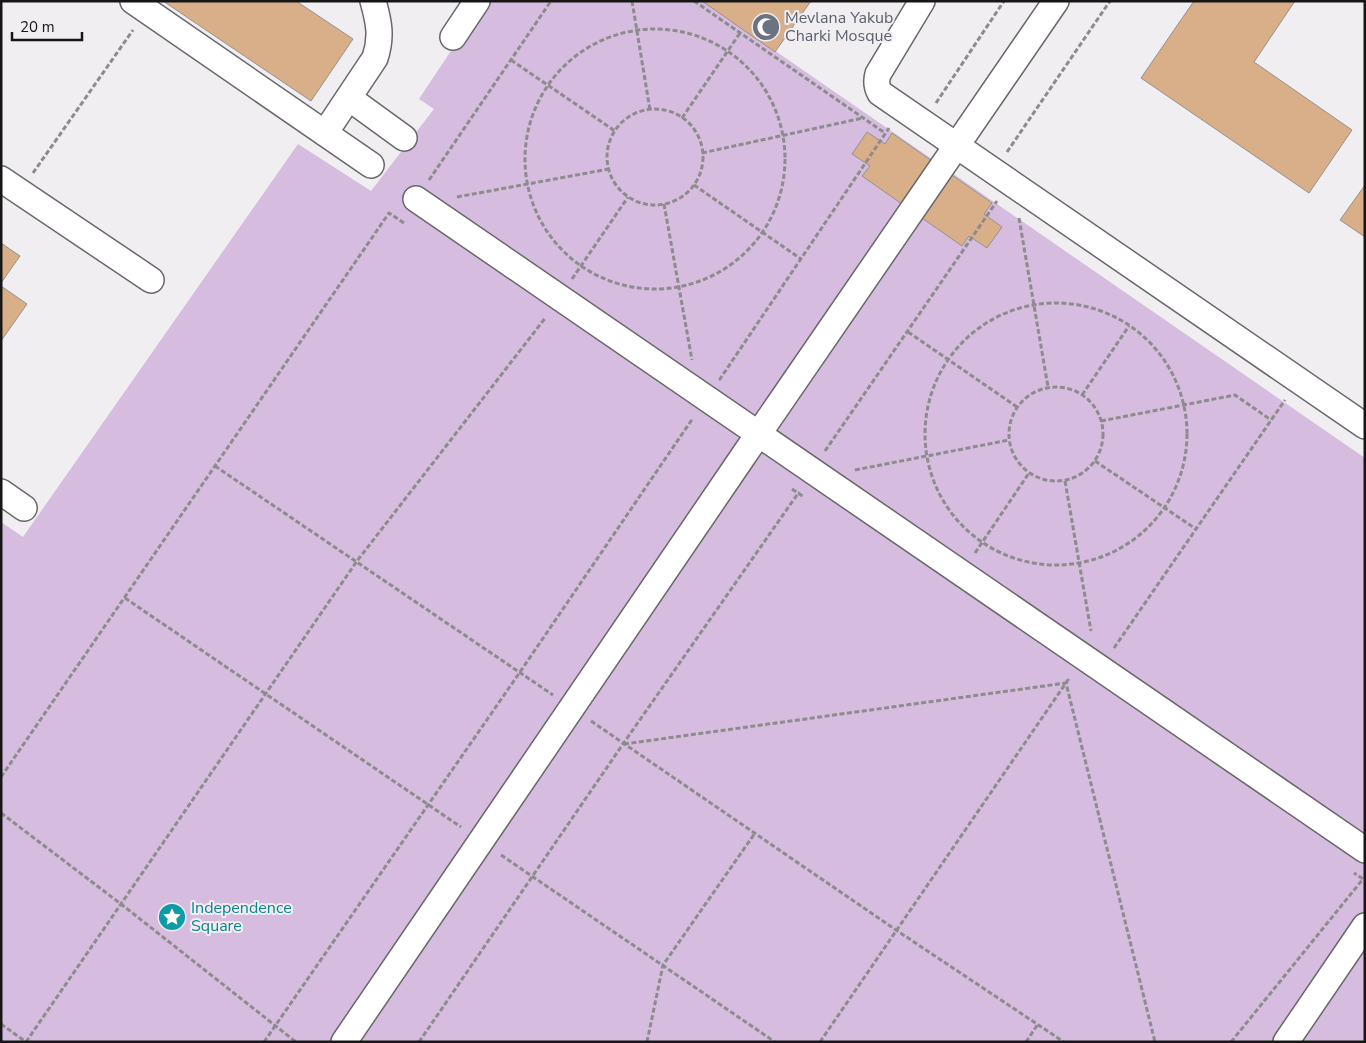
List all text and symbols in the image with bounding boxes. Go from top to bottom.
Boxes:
place label: Mevlana Yakub Charki Mosque [785,7,893,47]
scale bar [12,10,82,42]
mosque icon: Mevlana Yakub Charki Mosque [751,12,781,42]
text: 20 m [20,17,55,37]
place label: Independence Square [191,897,292,937]
place icon: Independence Square [157,902,187,932]

